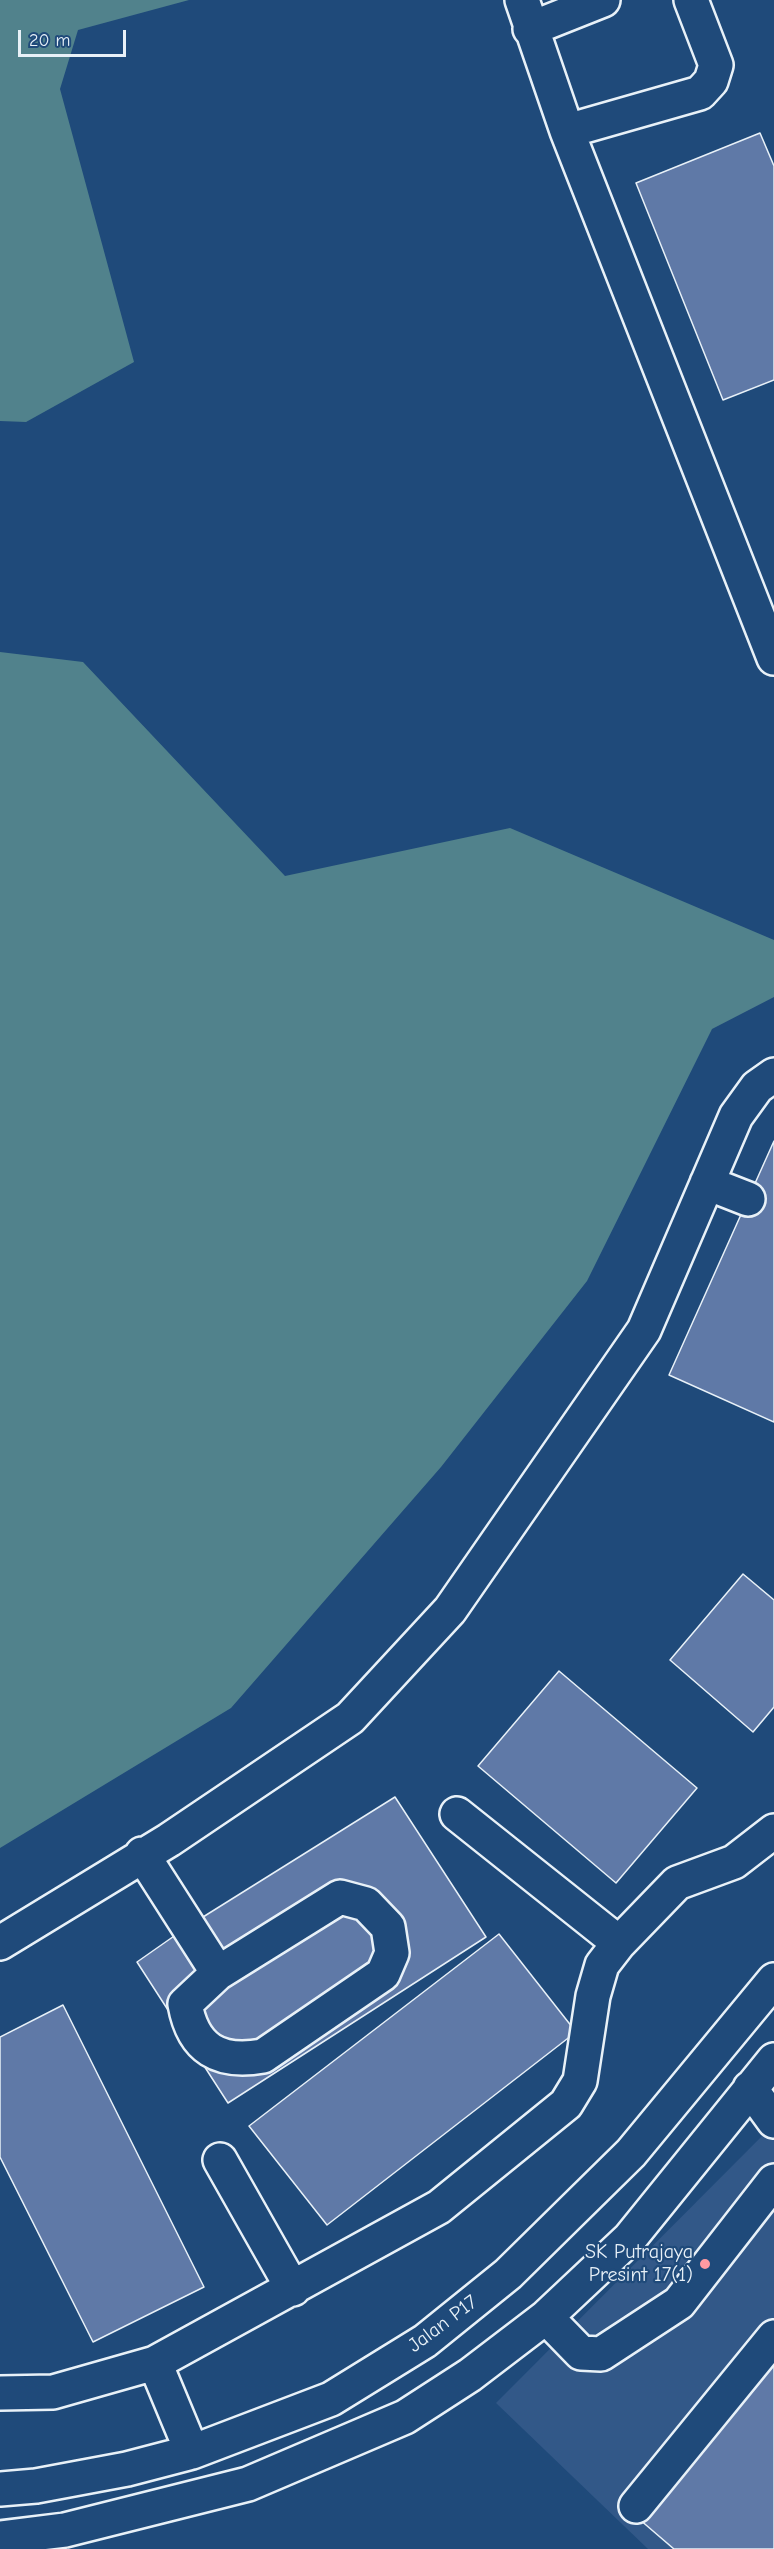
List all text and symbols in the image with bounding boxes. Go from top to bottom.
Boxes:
scale bar [21,18,129,56]
text: 20 m [29,30,70,51]
place label: SK Putrajaya Presint 17(1) [585,2240,693,2287]
marker: SK Putrajaya Presint 17(1) [698,2257,712,2271]
street label: Jalan P17 [404,2290,482,2358]

